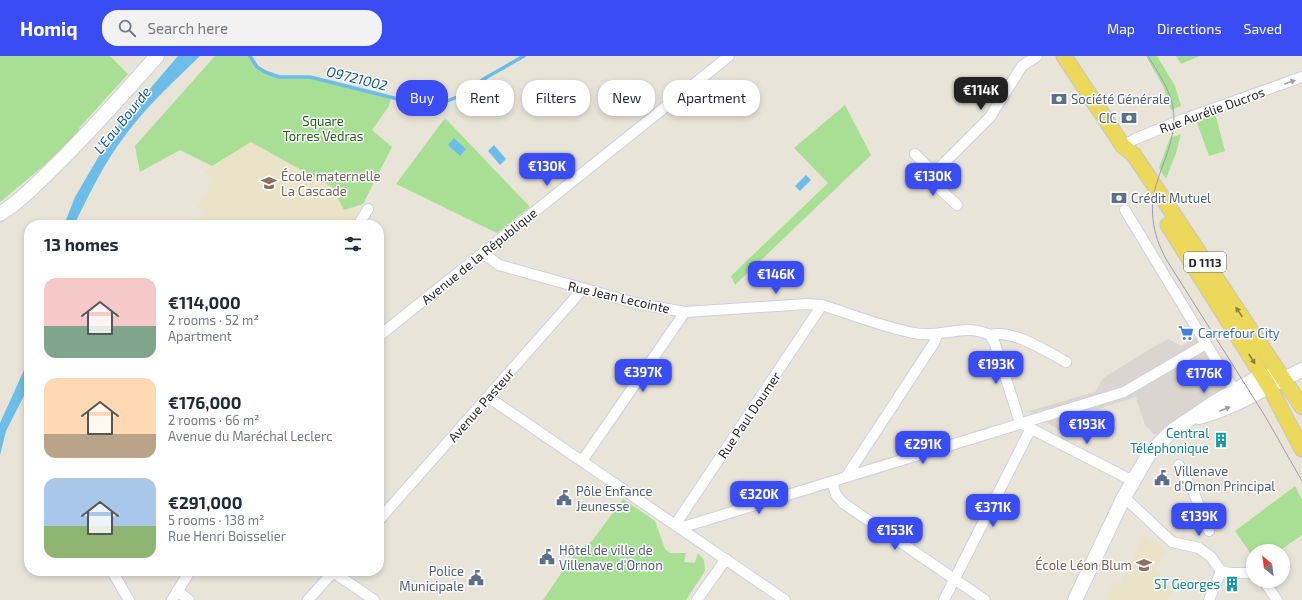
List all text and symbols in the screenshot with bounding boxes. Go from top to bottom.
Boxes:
search box [102,10,382,46]
text: Homiq [20,17,78,40]
icon: search [116,17,138,39]
text: Search here [148,19,228,37]
text: Map [1107,20,1135,37]
text: Directions [1157,20,1222,37]
text: Saved [1244,20,1282,37]
water label: O9721002 [325,62,389,94]
pin: €114K [953,77,1009,111]
one-way arrow [1284,78,1296,84]
chip: Buy [396,80,448,116]
chip: Rent [456,80,514,116]
chip: Filters [522,80,590,116]
chip: New [598,80,655,116]
chip: Apartment [663,80,760,116]
text: €114K [963,82,999,98]
water label: L'Eau Bourde [90,83,154,157]
street label: Rue Aurélie Ducros [1157,84,1267,136]
bank icon: Société Générale [1050,90,1068,108]
place label: Société Générale [1071,91,1170,107]
bank icon: CIC [1120,109,1138,127]
place label: CIC [1099,110,1117,126]
park label: Square Torres Vedras [283,113,363,144]
pin: €130K [519,153,575,187]
text: €130K [528,158,566,174]
pin: €130K [905,163,961,197]
place label: École maternelle La Cascade [281,167,381,199]
text: €130K [914,168,952,184]
school or university icon: École maternelle La Cascade [260,174,278,192]
bank icon: Crédit Mutuel [1110,189,1128,207]
place label: Crédit Mutuel [1131,190,1211,206]
street label: Avenue de la République [418,204,540,307]
icon: filters [342,233,364,255]
text: 13 homes [44,234,119,254]
road number: D 1113 [1184,252,1226,272]
pin: €146K [748,261,804,295]
text: €146K [757,266,795,282]
street label: Rue Jean Lecointe [567,278,672,317]
text: €114,000 [168,292,241,312]
icon: home [76,294,124,342]
one-way arrow [1235,307,1243,317]
text: 2 rooms · 52 m² [168,312,259,328]
supermarket icon: Carrefour City [1177,324,1195,342]
place label: Carrefour City [1198,325,1280,341]
text: Apartment [168,328,232,344]
pin: €193K [968,351,1024,385]
one-way arrow [1248,354,1256,364]
text: €193K [977,356,1015,372]
pin: €397K [615,359,671,393]
pin: €176K [1176,360,1232,394]
text: €397K [624,364,662,380]
street label: Avenue Pasteur [445,365,517,445]
text: €176K [1186,365,1222,381]
street label: Rue Paul Doumer [714,369,784,461]
text: €176,000 [168,392,242,412]
icon: home [76,394,124,442]
one-way arrow [1219,406,1231,412]
pin: €193K [1059,411,1115,445]
text: 2 rooms · 66 m² [168,412,259,428]
text: €193K [1068,416,1106,432]
place label: Central Téléphonique [1130,425,1209,456]
text: Avenue du Maréchal Leclerc [168,428,333,444]
pin: €291K [895,431,951,465]
building icon: Central Téléphonique [1212,431,1230,449]
text: €291K [904,436,942,452]
place label: Villenave d'Ornon Principal [1174,463,1275,494]
public building icon: Villenave d'Ornon Principal [1153,469,1171,487]
pin: €320K [731,481,787,515]
place label: Pôle Enfance Jeunesse [576,483,652,514]
text: €320K [739,486,779,502]
public building icon: Pôle Enfance Jeunesse [555,489,573,507]
text: €291,000 [168,492,242,512]
icon: home [76,494,124,542]
pin: €371K [965,494,1021,528]
text: €371K [975,499,1011,515]
pin: €139K [1171,503,1227,537]
text: €139K [1180,508,1218,524]
text: 5 rooms · 138 m² [168,512,265,528]
pin: €153K [867,517,923,551]
text: €153K [877,522,913,538]
text: Rue Henri Boisselier [168,528,286,544]
place label: Hôtel de ville de Villenave d'Ornon [559,542,663,573]
north arrow [1246,544,1290,588]
map controls [1246,544,1290,588]
public building icon: Hôtel de ville de Villenave d'Ornon [538,548,556,566]
place label: École Léon Blum [1035,556,1132,573]
school or university icon: École Léon Blum [1135,556,1153,574]
place label: Police Municipale [399,563,464,594]
public building icon: Police Municipale [467,569,485,587]
building icon: ST Georges [1223,575,1241,593]
place label: ST Georges [1154,576,1220,592]

